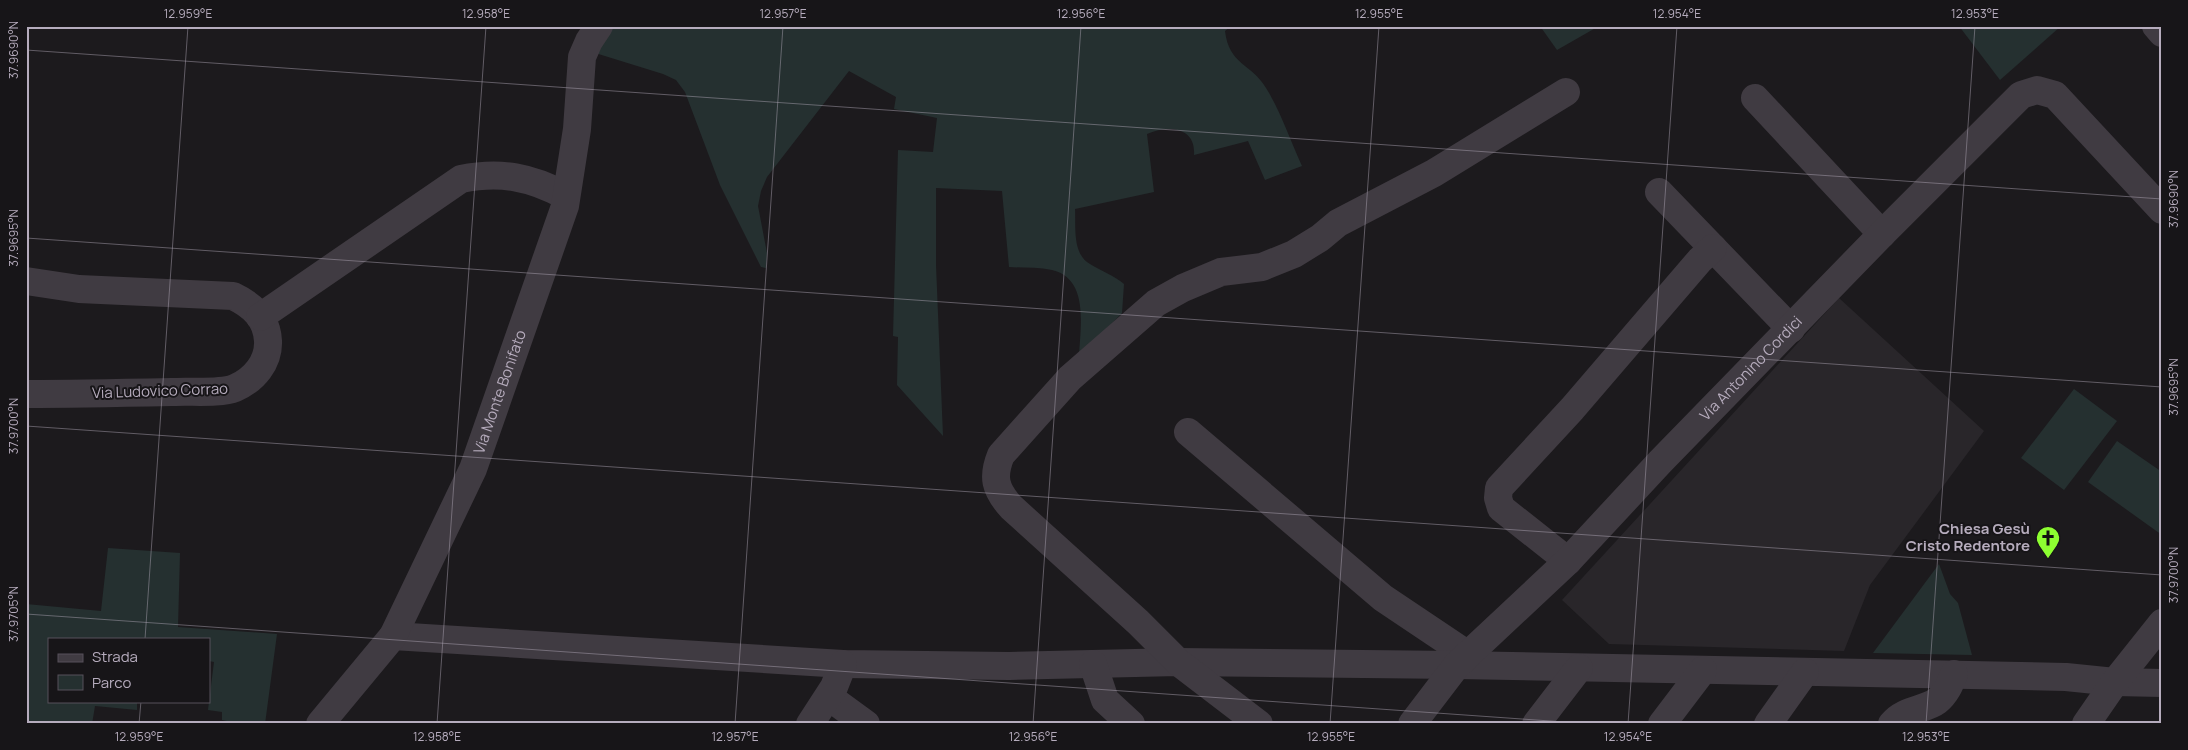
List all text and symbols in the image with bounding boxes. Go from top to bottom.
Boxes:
text: 12.959°E [164,5,212,22]
text: 12.958°E [462,5,510,22]
text: 12.957°E [759,5,807,22]
text: 12.956°E [1057,5,1105,22]
text: 12.955°E [1355,5,1403,22]
text: 12.954°E [1653,5,1701,22]
text: 12.953°E [1951,5,1999,22]
text: 37.9690°N [5,21,22,79]
text: 37.9690°N [2165,170,2182,228]
text: 37.9695°N [5,209,22,267]
street label: Via Antonino Cordici [1695,311,1807,425]
street label: Via Monte Bonifato [468,327,531,457]
text: 37.9695°N [2165,358,2182,416]
street label: Via Ludovico Corrao [92,378,228,403]
text: 37.9700°N [5,398,22,454]
place label: Chiesa Gesù Cristo Redentore [1906,518,2030,556]
church icon: Chiesa Gesù Cristo Redentore [2035,525,2061,559]
text: 37.9700°N [2165,547,2182,603]
text: 37.9705°N [5,586,22,642]
legend [48,638,210,702]
text: Strada [92,646,138,667]
text: Parco [92,672,131,693]
text: 12.959°E [115,728,163,745]
text: 12.958°E [413,728,461,745]
text: 12.957°E [711,728,759,745]
text: 12.956°E [1009,728,1057,745]
text: 12.955°E [1307,728,1355,745]
text: 12.954°E [1604,728,1652,745]
text: 12.953°E [1902,728,1950,745]

